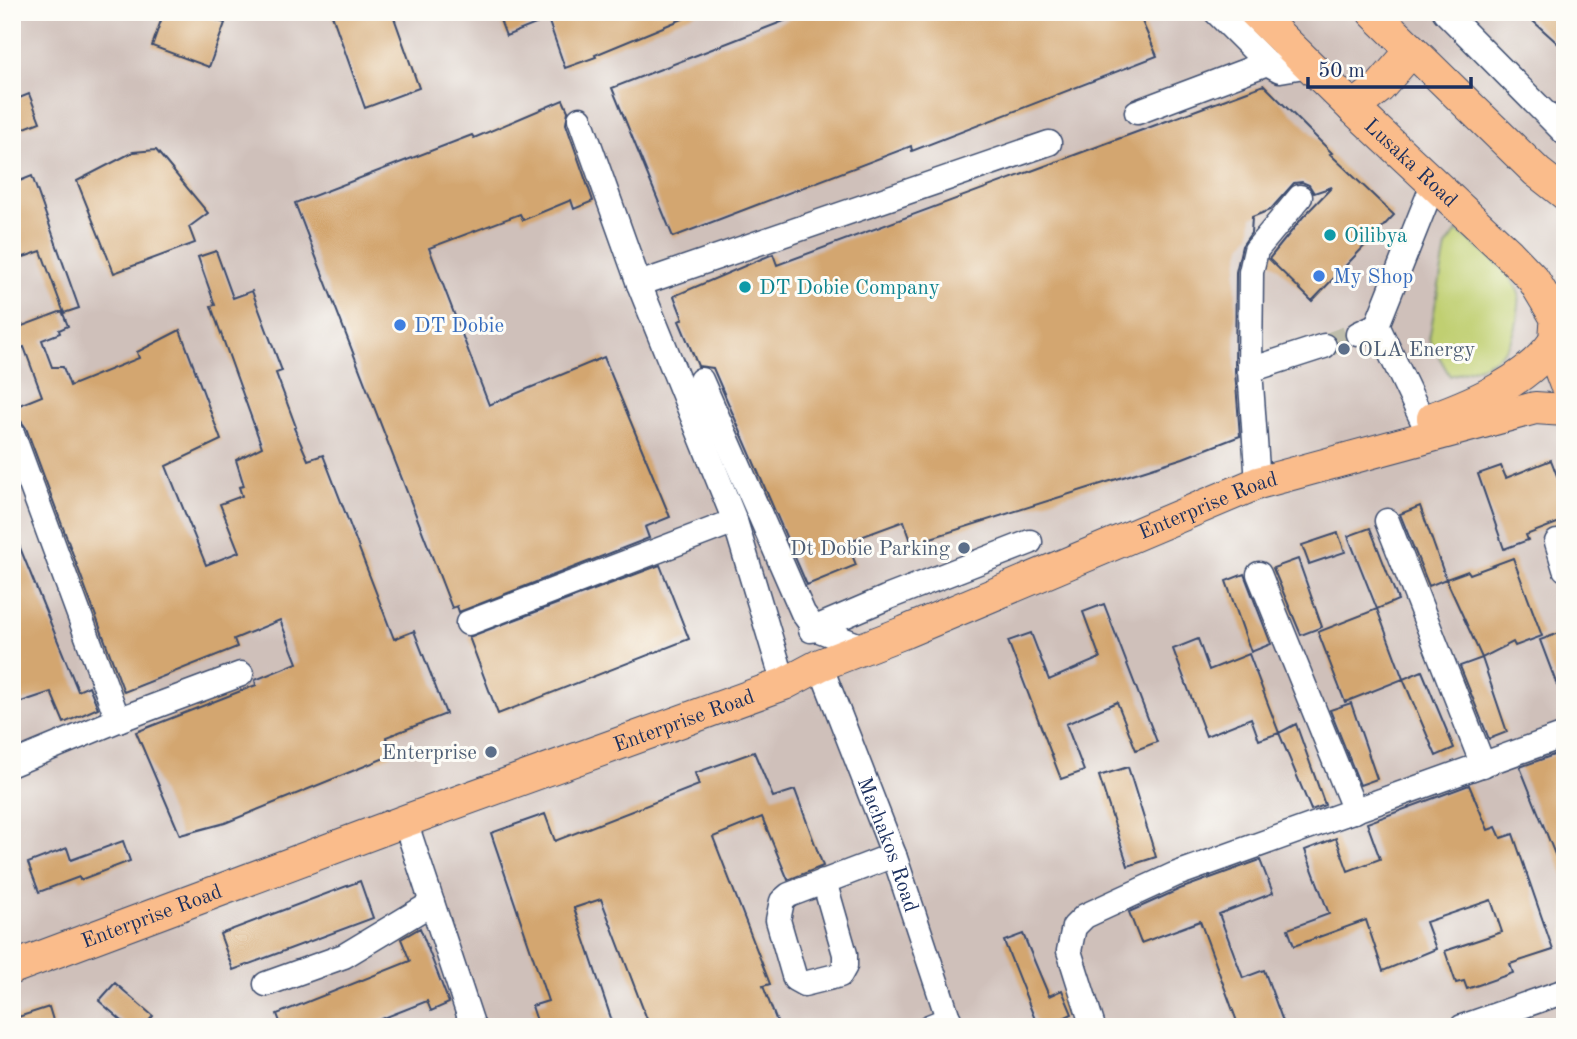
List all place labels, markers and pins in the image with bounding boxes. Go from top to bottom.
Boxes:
place label: Oilibya [1344,226,1407,247]
marker: Oilibya [1322,227,1338,243]
place label: My Shop [1333,267,1413,288]
marker: My Shop [1311,268,1327,284]
place label: DT Dobie Company [759,278,940,299]
marker: DT Dobie Company [737,279,753,295]
place label: DT Dobie [414,316,504,337]
marker: DT Dobie [392,317,408,333]
place label: OLA Energy [1358,340,1475,361]
marker: OLA Energy [1336,341,1352,357]
place label: Dt Dobie Parking [790,539,951,560]
marker: Dt Dobie Parking [956,540,972,556]
place label: Enterprise [382,743,477,764]
marker: Enterprise [483,744,499,760]

